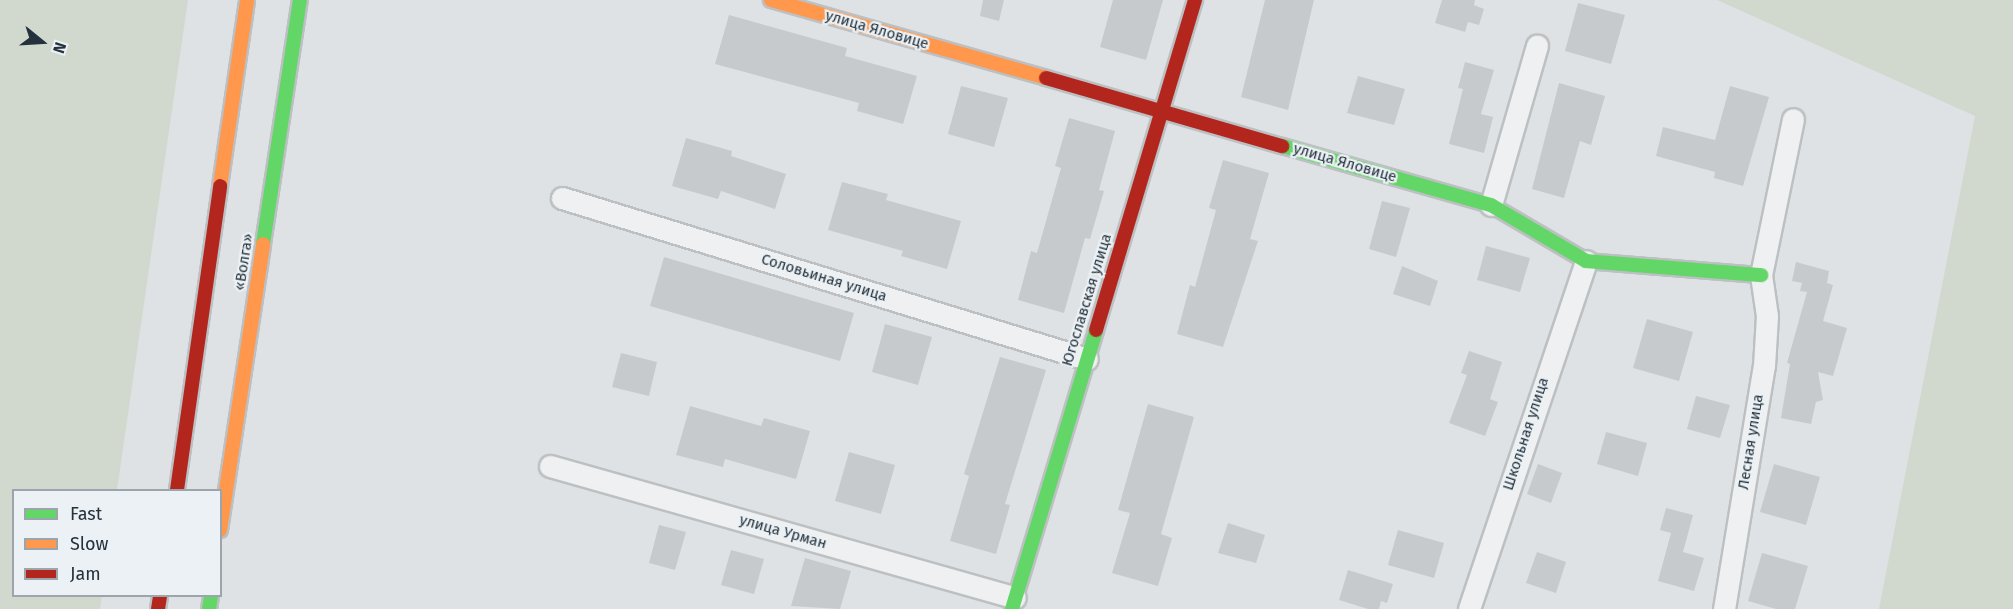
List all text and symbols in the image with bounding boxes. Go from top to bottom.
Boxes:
street label: улица Яловице [823,7,931,53]
north arrow [12,12,72,72]
text: N [49,40,70,56]
street label: улица Яловице [1291,140,1399,186]
street label: «Волга» [231,232,257,292]
street label: Югославская улица [1058,232,1116,368]
street label: Соловьиная улица [759,250,889,306]
street label: Школьная улица [1499,375,1553,493]
street label: Лесная улица [1735,393,1767,491]
legend [12,489,222,597]
text: Fast [70,503,102,525]
street label: улица Урман [737,511,829,553]
text: Slow [70,533,108,555]
text: Jam [70,563,101,585]

